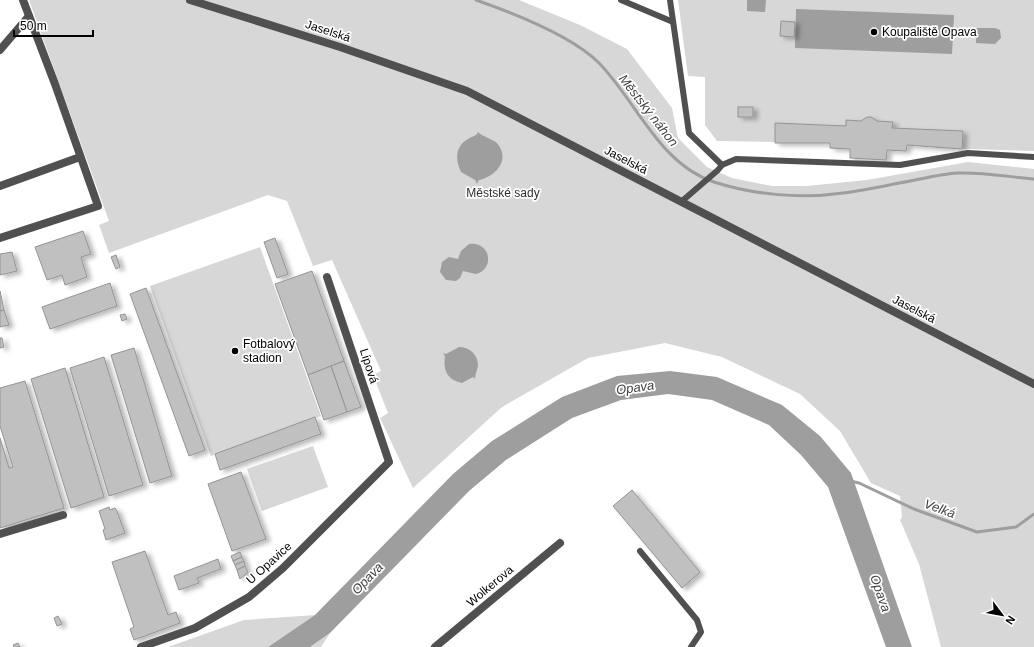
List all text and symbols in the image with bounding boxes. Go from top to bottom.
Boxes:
scale bar [14,12,93,38]
street label: Jaselská [304,17,353,45]
text: 50 m [20,19,47,33]
place label: Koupaliště Opava [882,25,977,39]
marker: Koupaliště Opava [869,27,879,37]
water label: Městský náhon [616,71,681,149]
street label: Jaselská [602,143,650,177]
park label: Městské sady [466,186,540,200]
street label: Jaselská [890,292,938,326]
place label: Fotbalový stadion [243,337,295,365]
marker: Fotbalový stadion [230,346,240,356]
street label: Lípová [357,347,381,386]
water label: Opava [615,377,655,398]
water label: Velká [922,496,957,521]
street label: U Opavice [243,539,295,587]
water label: Opava [349,559,386,597]
street label: Wolkerova [464,562,516,610]
water label: Opava [867,573,894,614]
north arrow [982,595,1022,635]
text: N [1003,614,1018,627]

